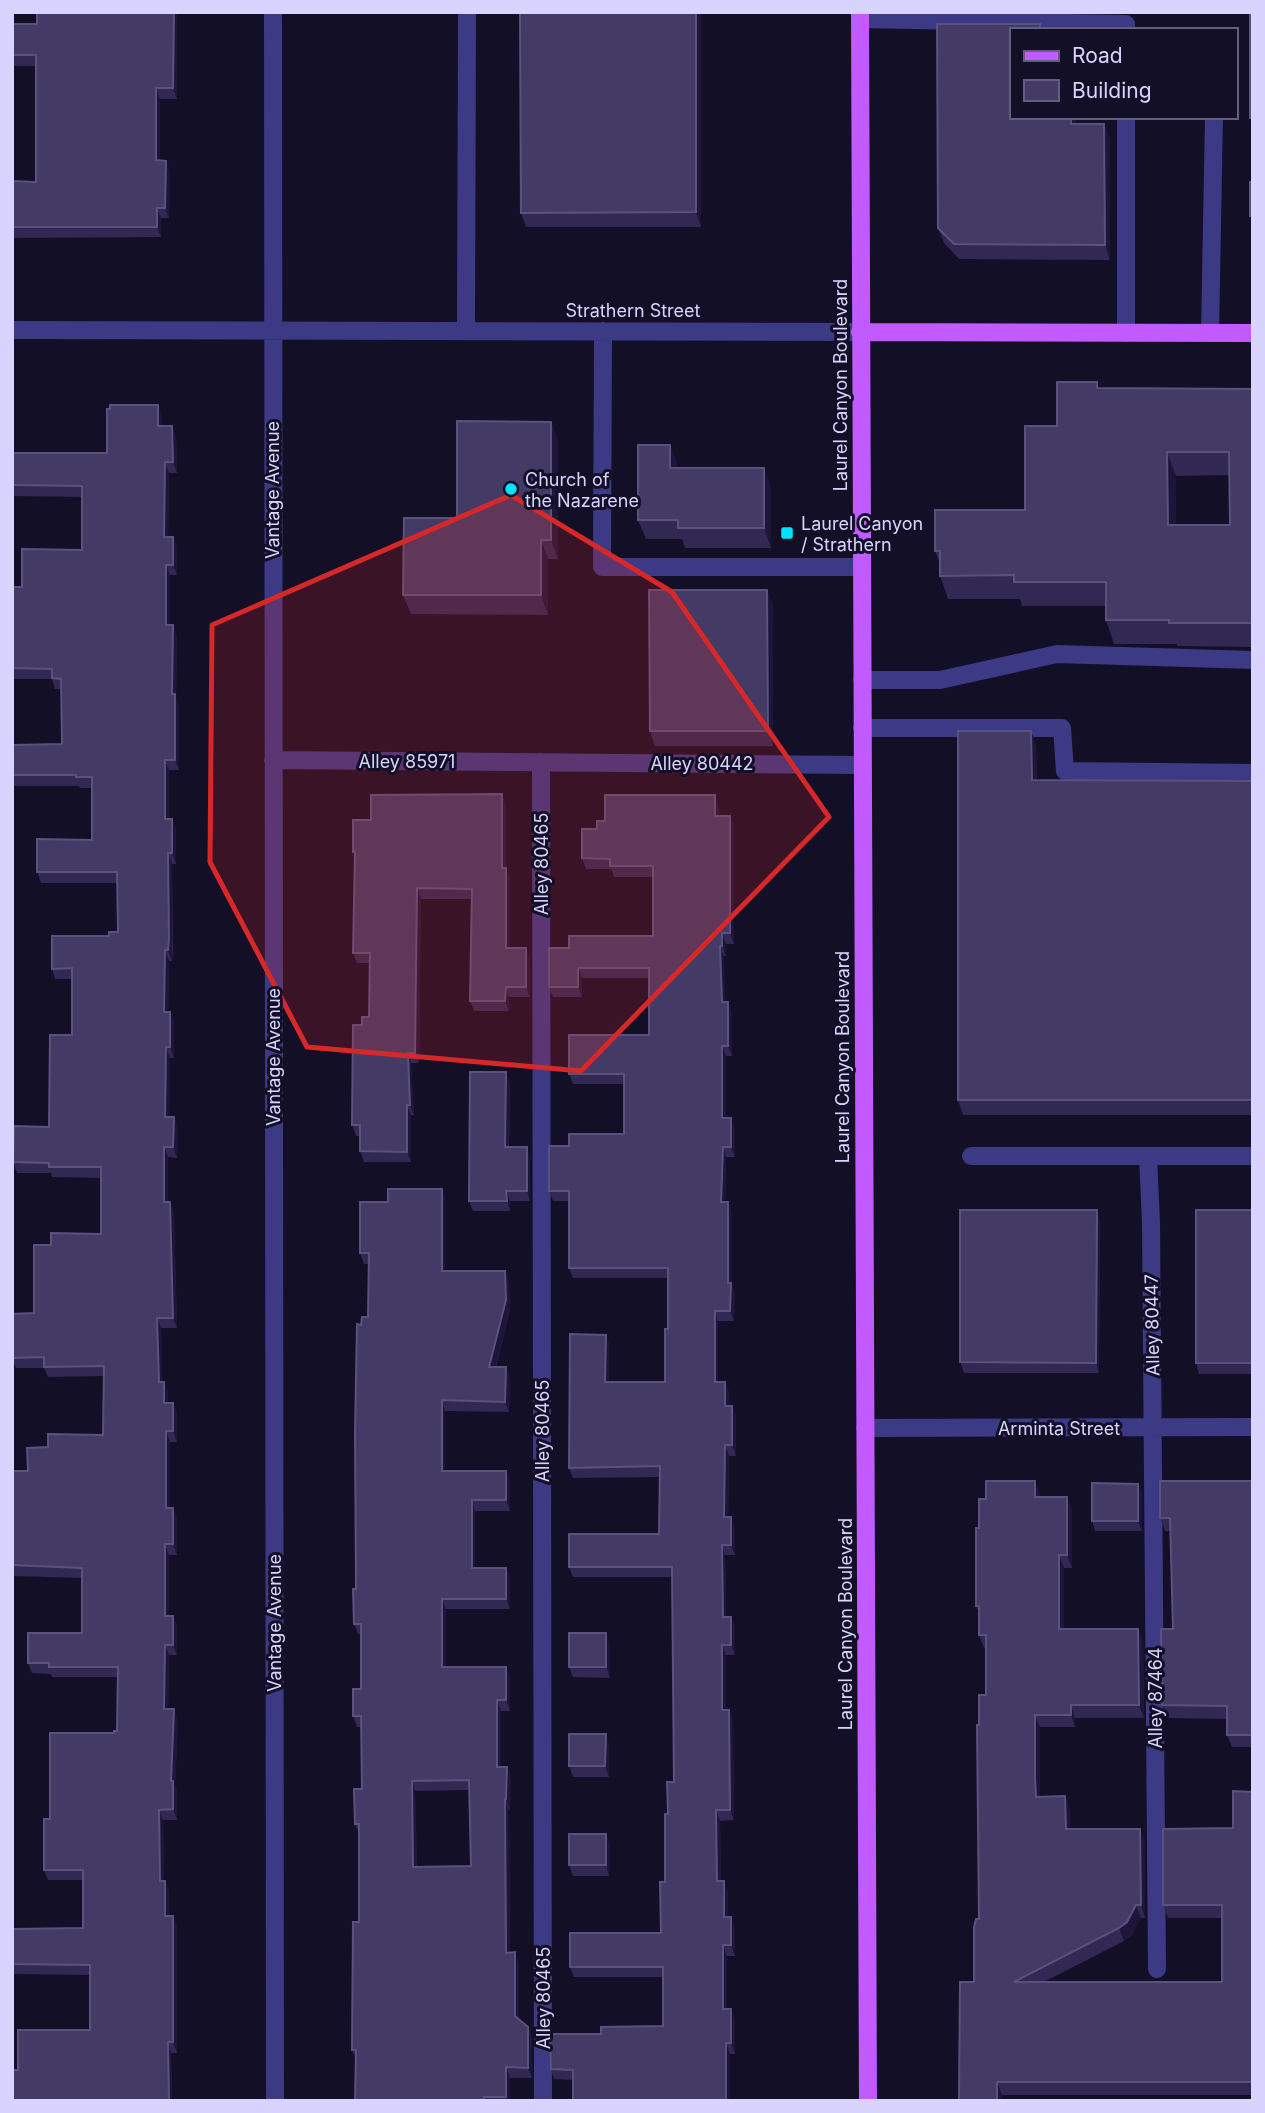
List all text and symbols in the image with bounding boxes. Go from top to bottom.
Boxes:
legend [1010,28,1237,119]
text: Road [1072,43,1123,68]
text: Building [1072,78,1152,103]
street label: Laurel Canyon Boulevard [830,279,851,491]
street label: Strathern Street [566,300,701,321]
street label: Vantage Avenue [262,421,283,559]
place label: Church of the Nazarene [525,469,639,511]
marker: Church of the Nazarene [503,481,519,497]
place label: Laurel Canyon / Strathern [801,513,923,555]
marker: Laurel Canyon / Strathern [779,525,795,541]
street label: Alley 85971 [359,751,455,772]
street label: Alley 80442 [650,753,754,774]
street label: Alley 80465 [531,813,552,915]
street label: Laurel Canyon Boulevard [832,951,853,1163]
street label: Vantage Avenue [263,988,284,1126]
street label: Alley 80447 [1141,1274,1163,1376]
street label: Alley 80465 [532,1380,553,1482]
street label: Arminta Street [998,1418,1120,1439]
street label: Laurel Canyon Boulevard [835,1518,856,1730]
street label: Vantage Avenue [264,1554,285,1692]
street label: Alley 87464 [1145,1647,1166,1749]
street label: Alley 80465 [533,1947,554,2049]

